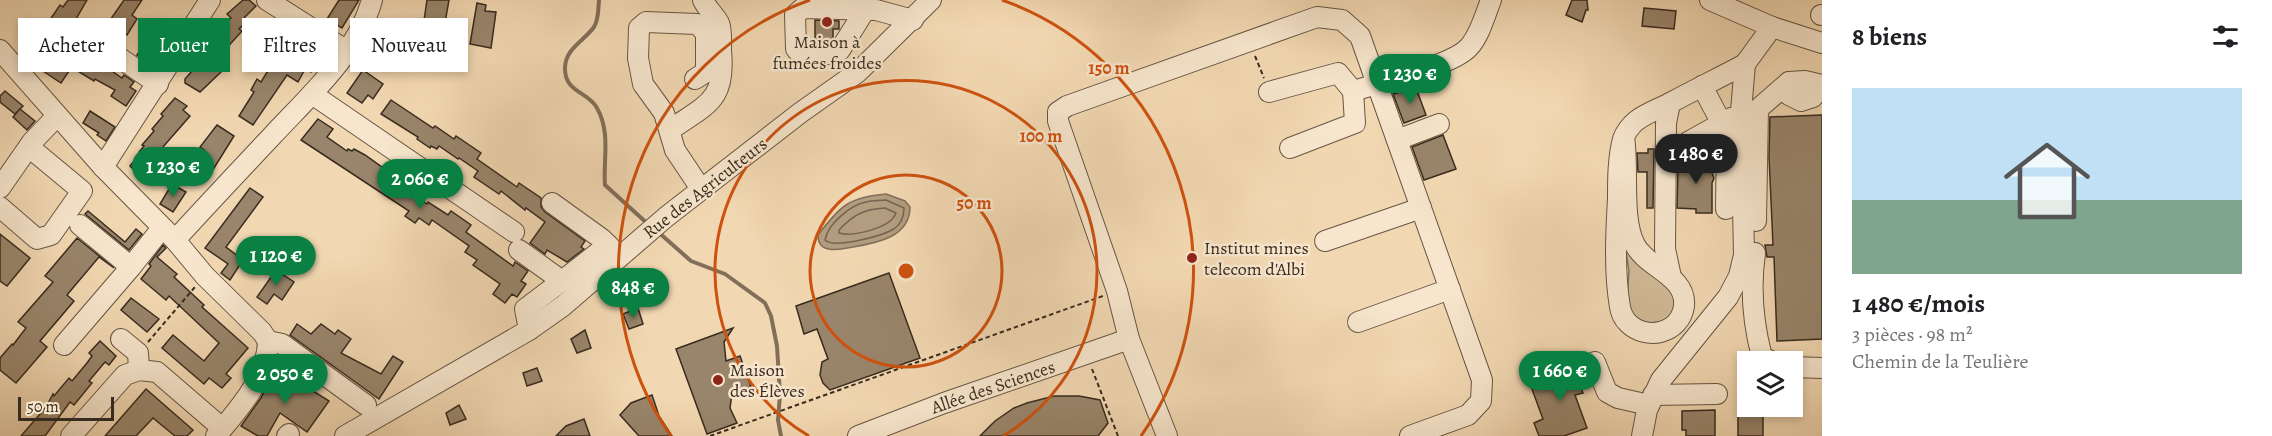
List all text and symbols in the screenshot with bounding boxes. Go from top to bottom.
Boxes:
marker: Maison à fumées froides [820,15,834,29]
chip: Acheter [18,18,126,72]
chip: Louer [138,18,230,72]
chip: Filtres [242,18,338,72]
chip: Nouveau [350,18,468,72]
text: 8 biens [1852,19,1927,54]
icon: filters [2209,20,2242,53]
place label: Maison à fumées froides [772,30,882,75]
pin: 1 230 € [1355,54,1465,105]
text: 150 m [1088,56,1130,80]
text: 1 230 € [1383,60,1437,87]
text: 100 m [1020,124,1062,148]
icon: home [1993,127,2101,235]
street label: Rue des Agriculteurs [638,132,772,244]
pin: 1 480 € [1641,134,1751,185]
text: 1 480 € [1669,140,1723,167]
pin: 1 230 € [118,147,228,198]
text: 1 230 € [146,153,200,180]
pin: 2 060 € [365,159,475,210]
text: 2 060 € [391,165,449,192]
text: 50 m [957,191,991,215]
pin: 1 120 € [221,236,331,287]
place label: Institut mines telecom d'Albi [1204,236,1309,281]
text: 1 120 € [250,242,302,269]
marker: Institut mines telecom d'Albi [1185,251,1199,265]
centre of rings [896,261,916,281]
pin: 848 € [591,268,675,319]
text: 848 € [611,274,655,301]
text: 1 480 €/mois [1852,286,1985,321]
text: 3 pièces · 98 m² [1852,321,1972,348]
text: Chemin de la Teulière [1852,348,2029,375]
pin: 1 660 € [1505,351,1615,402]
map controls [1737,351,1803,417]
button: layers [1737,351,1803,417]
pin: 2 050 € [230,354,340,405]
street label: Allée des Sciences [927,355,1058,420]
text: 1 660 € [1533,357,1587,384]
place label: Maison des Élèves [730,358,805,403]
text: 2 050 € [257,360,313,387]
marker: Maison des Élèves [711,373,725,387]
scale bar [18,394,114,422]
text: 50 m [27,396,59,418]

